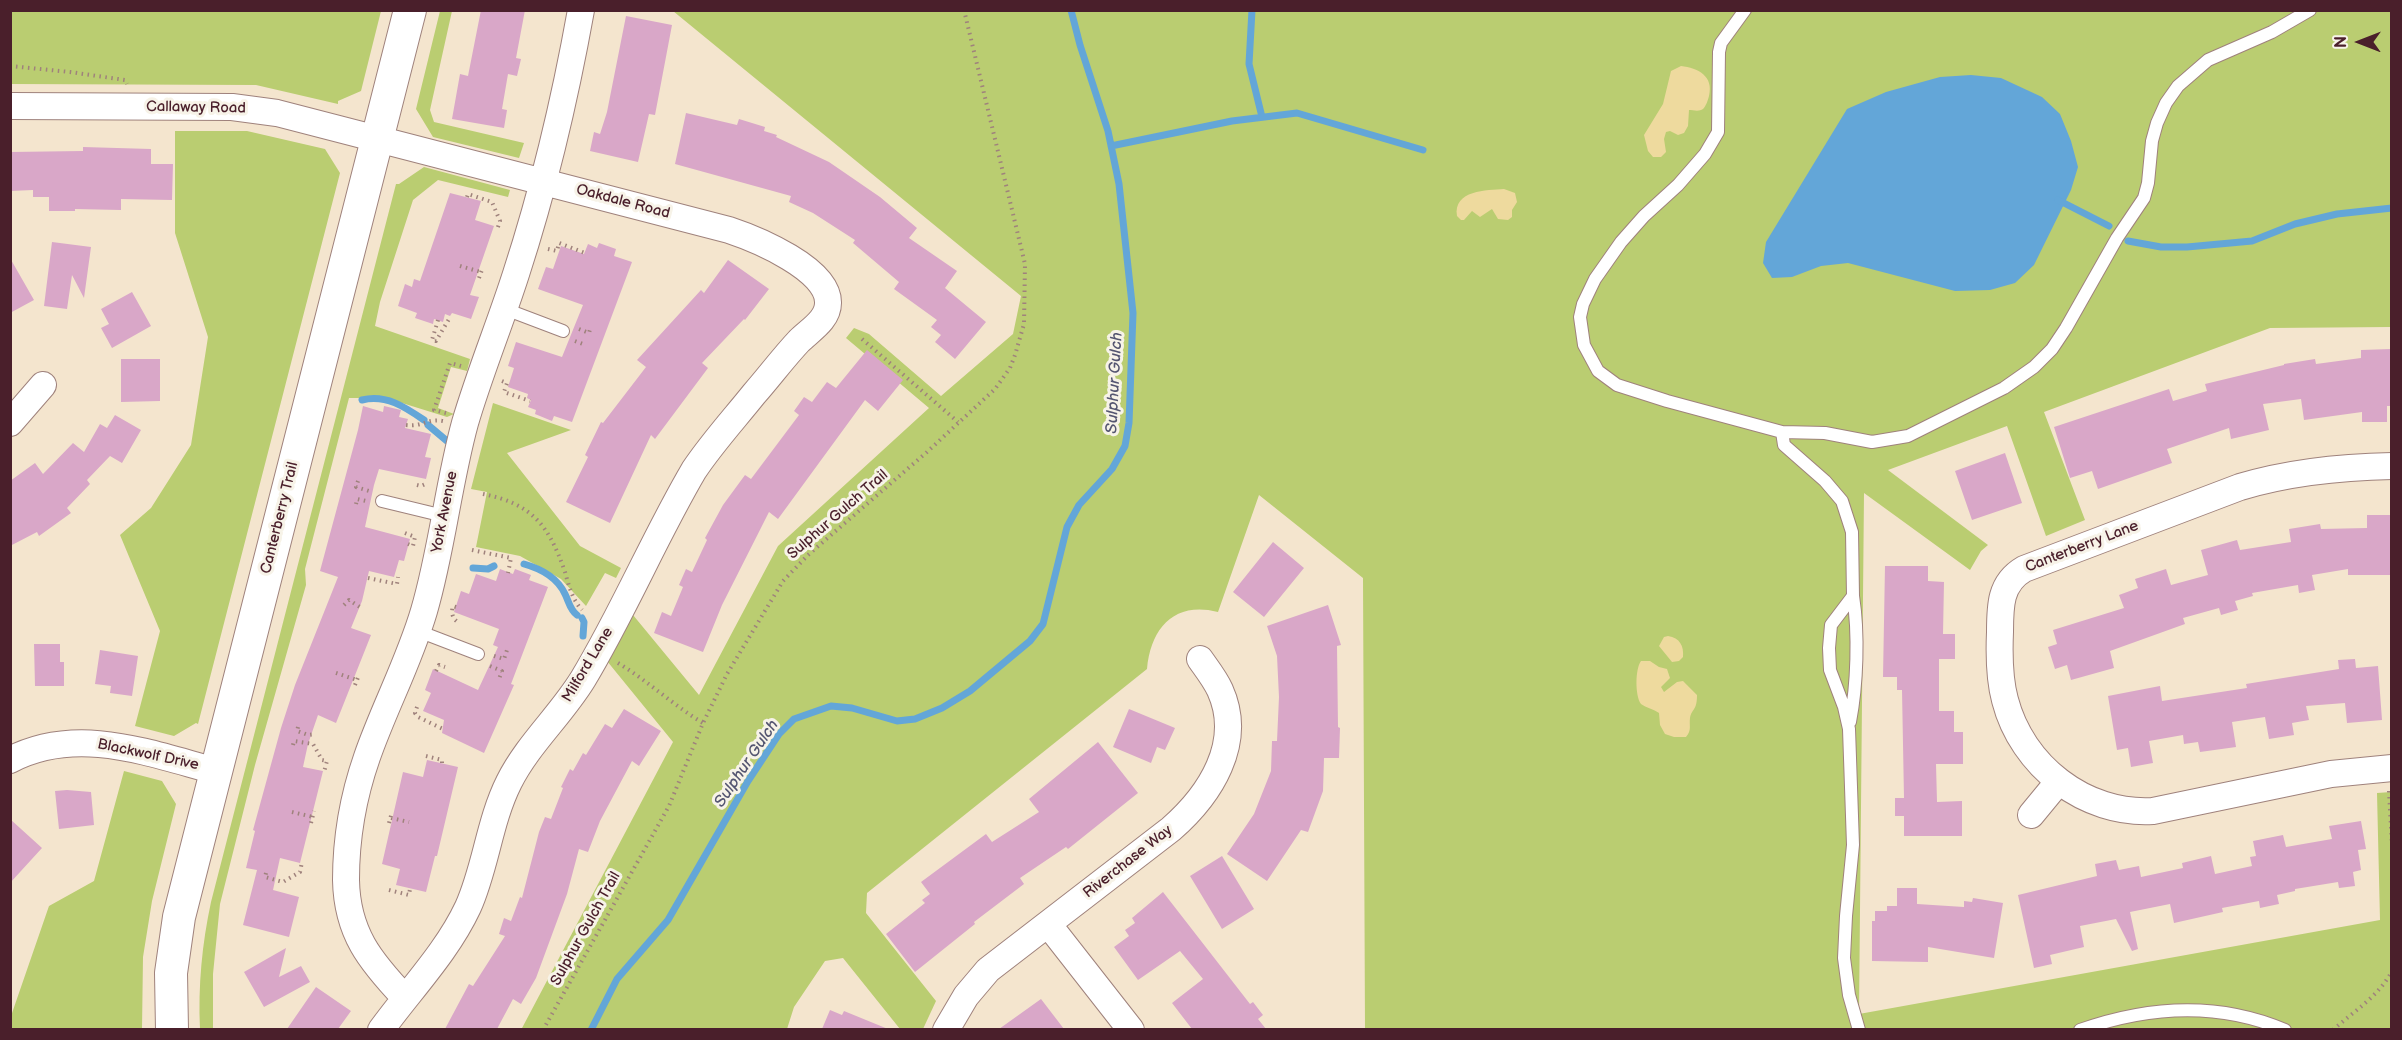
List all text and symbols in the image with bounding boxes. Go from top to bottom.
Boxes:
north arrow [2330,12,2390,72]
text: N [2332,36,2351,48]
street label: Callaway Road [146,98,246,118]
street label: Oakdale Road [574,181,672,223]
water label: Sulphur Gulch [1103,332,1127,434]
street label: Canterberry Trail [257,460,303,576]
street label: Sulphur Gulch Trail [784,466,892,564]
street label: York Avenue [428,469,462,555]
street label: Canterberry Lane [2023,517,2141,577]
street label: Milford Lane [559,624,617,706]
water label: Sulphur Gulch [711,717,783,811]
street label: Blackwolf Drive [96,735,200,775]
street label: Riverchase Way [1080,822,1176,902]
street label: Sulphur Gulch Trail [547,869,625,989]

